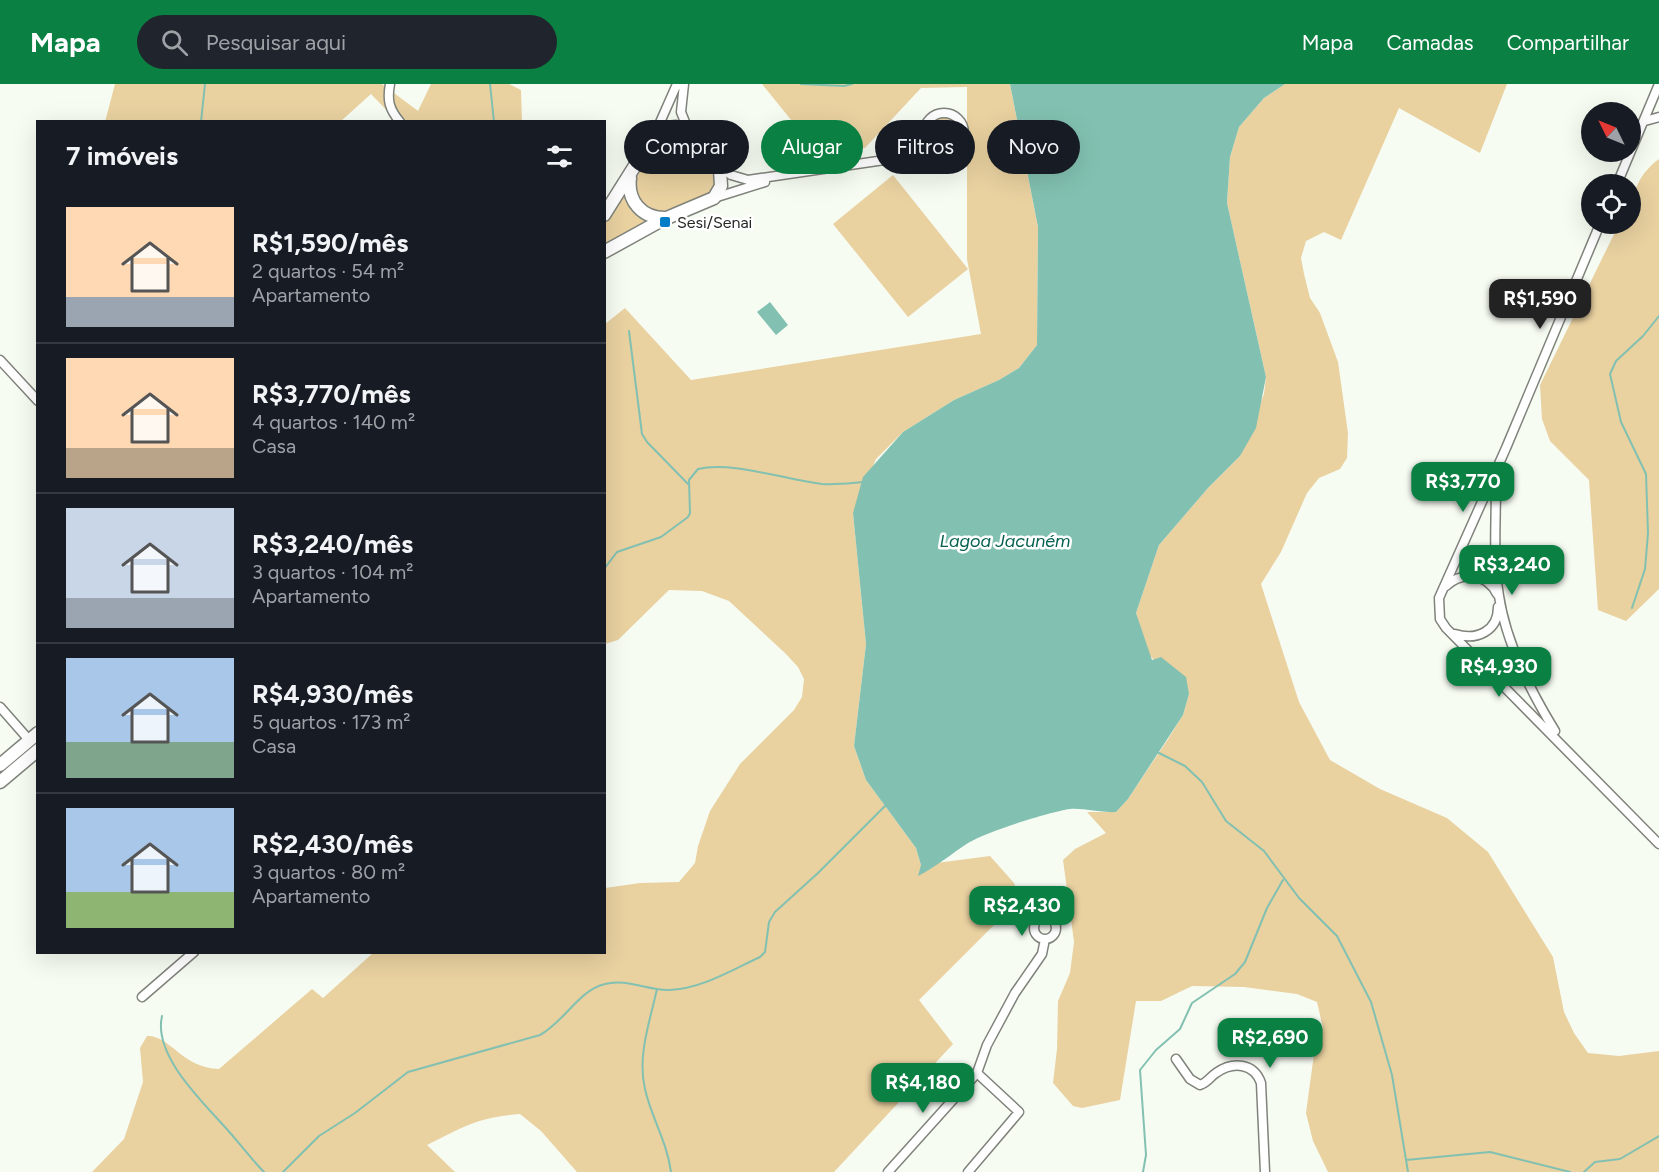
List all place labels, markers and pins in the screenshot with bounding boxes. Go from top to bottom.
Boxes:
place label: Sesi/Senai [677,213,752,232]
marker: Sesi/Senai [658,215,672,229]
pin: R$1,590 [1485,279,1595,330]
pin: R$3,770 [1408,462,1518,513]
pin: R$3,240 [1457,545,1567,596]
pin: R$4,930 [1444,647,1554,698]
pin: R$2,430 [967,886,1077,937]
pin: R$2,690 [1215,1018,1325,1069]
pin: R$4,180 [868,1063,978,1114]

